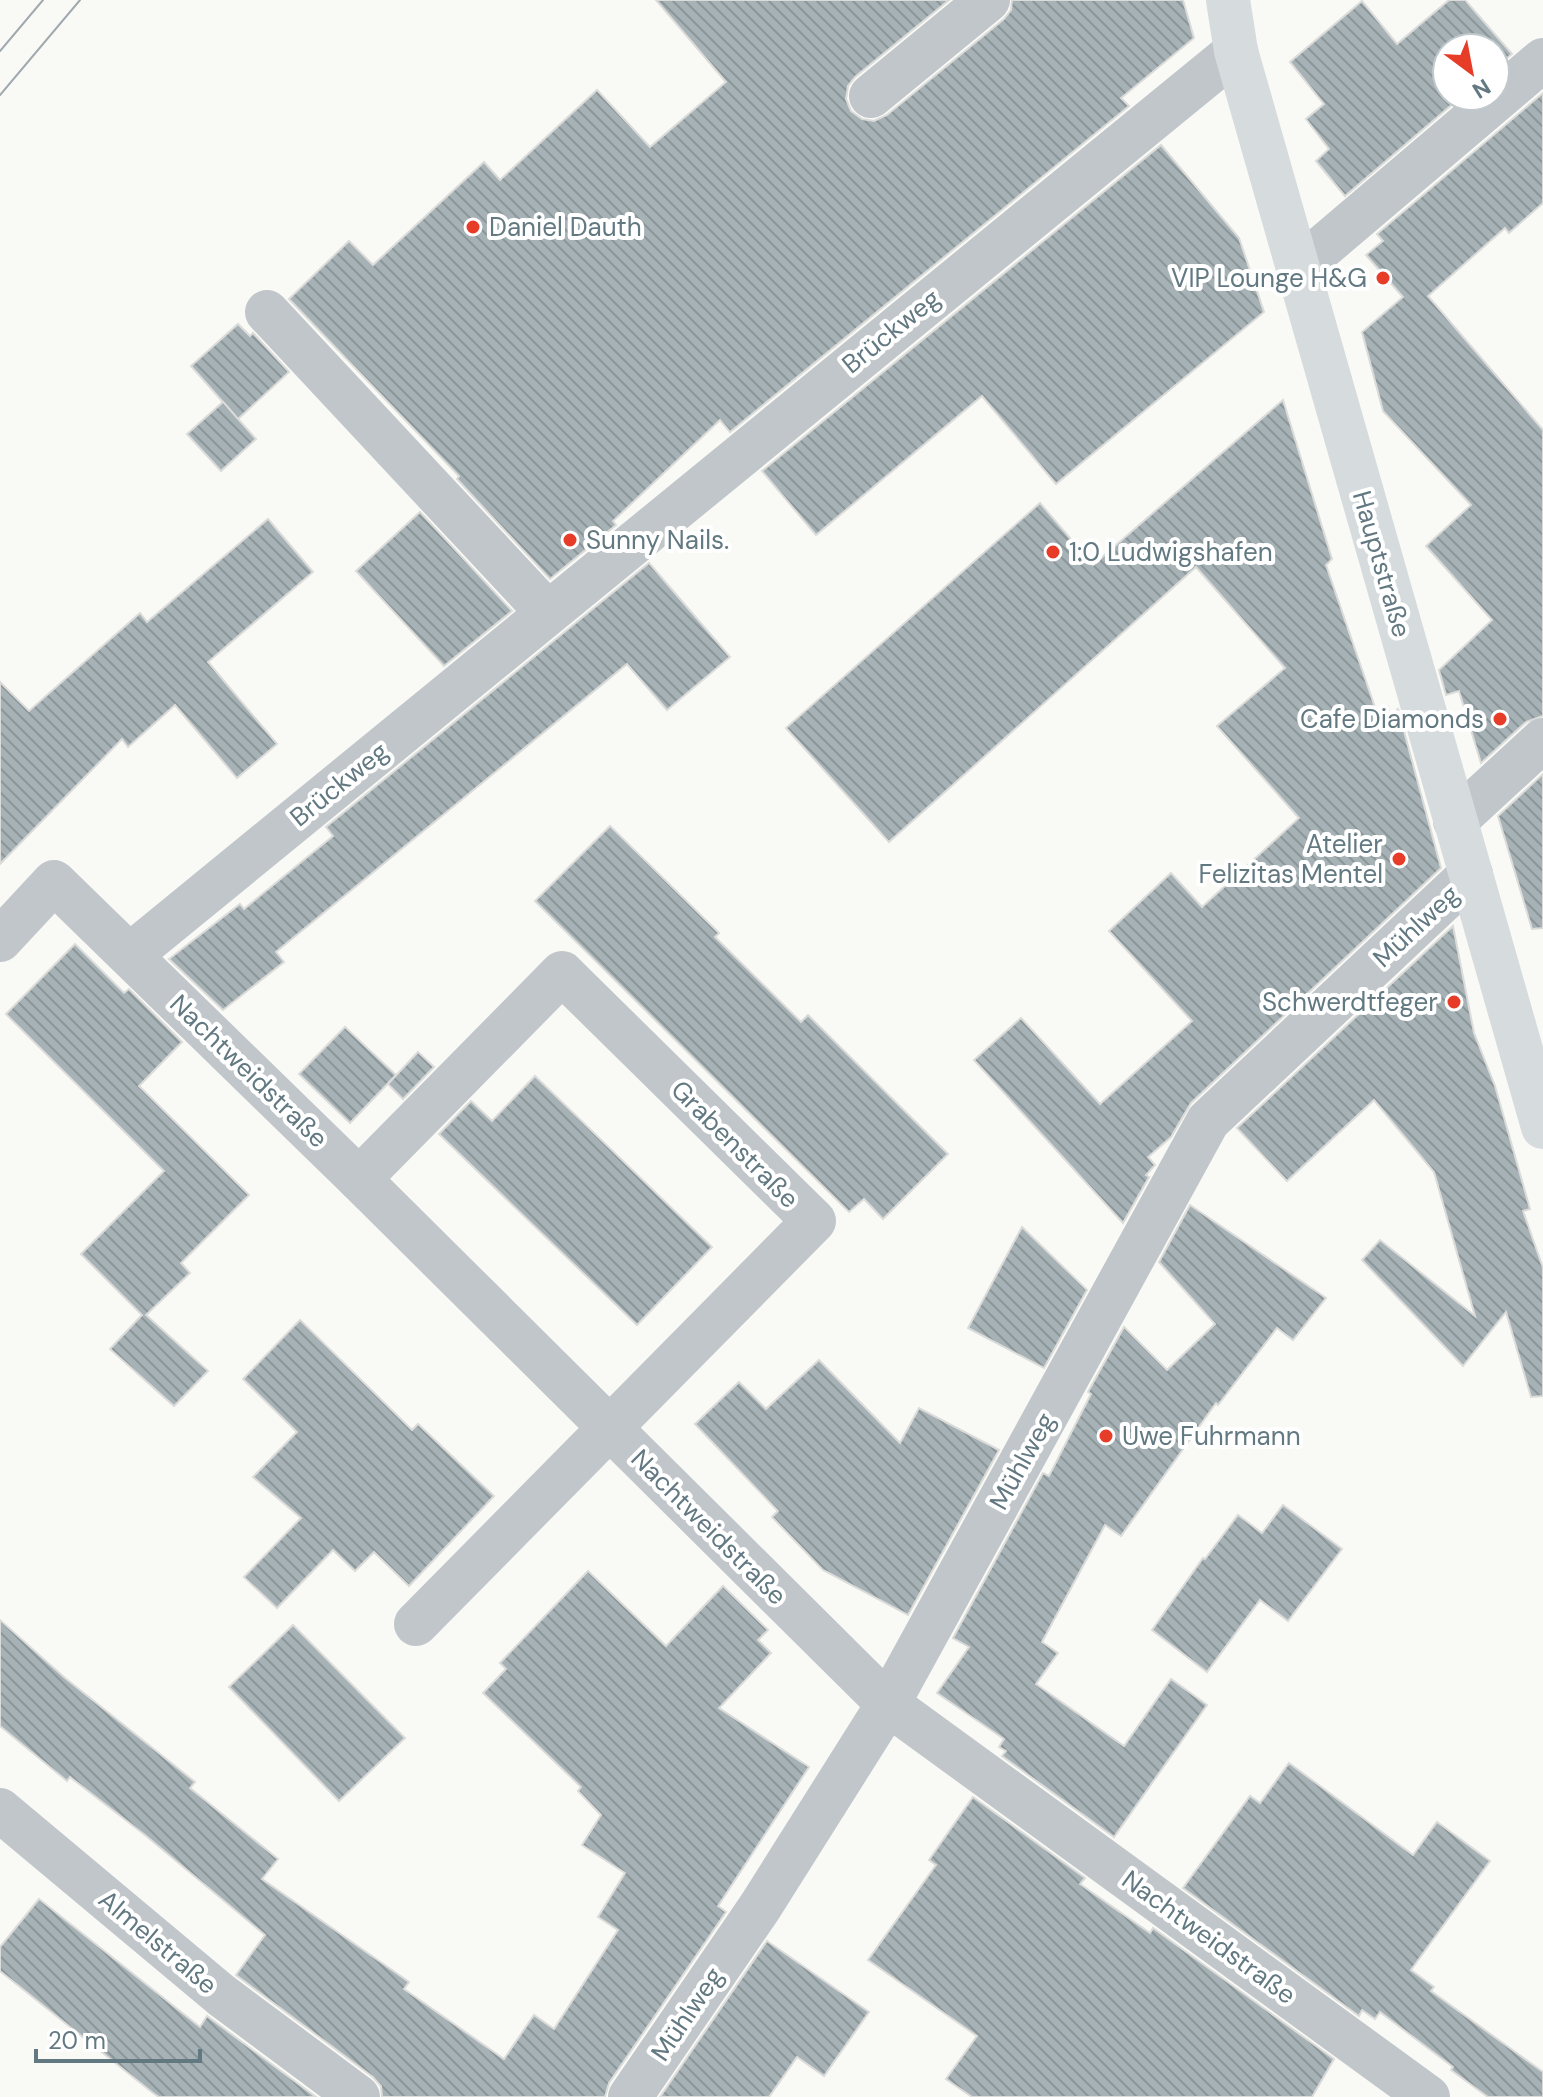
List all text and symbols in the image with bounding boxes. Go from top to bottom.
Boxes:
north arrow [1431,32,1511,112]
text: N [1467,72,1496,105]
place label: Daniel Dauth [489,210,642,244]
marker: Daniel Dauth [464,218,482,236]
place label: VIP Lounge H&G [1171,261,1367,295]
marker: VIP Lounge H&G [1374,269,1392,287]
street label: Brückweg [835,281,947,381]
street label: Hauptstraße [1345,487,1419,641]
place label: Sunny Nails. [586,523,729,557]
marker: Sunny Nails. [561,531,579,549]
place label: 1:0 Ludwigshafen [1069,535,1273,569]
marker: 1:0 Ludwigshafen [1044,543,1062,561]
place label: Cafe Diamonds [1300,702,1484,736]
marker: Cafe Diamonds [1491,710,1509,728]
street label: Brückweg [283,734,395,834]
place label: Atelier Felizitas Mentel [1198,827,1383,891]
marker: Atelier Felizitas Mentel [1390,850,1408,868]
street label: Mühlweg [1366,877,1466,975]
place label: Schwerdtfeger [1262,985,1438,1019]
street label: Nachtweidstraße [163,987,335,1155]
marker: Schwerdtfeger [1445,993,1463,1011]
street label: Grabenstraße [664,1073,806,1215]
street label: Mühlweg [981,1406,1063,1516]
place label: Uwe Fuhrmann [1122,1419,1301,1453]
marker: Uwe Fuhrmann [1097,1427,1115,1445]
street label: Nachtweidstraße [624,1442,794,1612]
street label: Nachtweidstraße [1115,1862,1303,2012]
street label: Almelstraße [92,1882,224,2002]
street label: Mühlweg [643,1961,731,2067]
scale bar [36,2013,200,2063]
text: 20 m [48,2025,106,2056]

